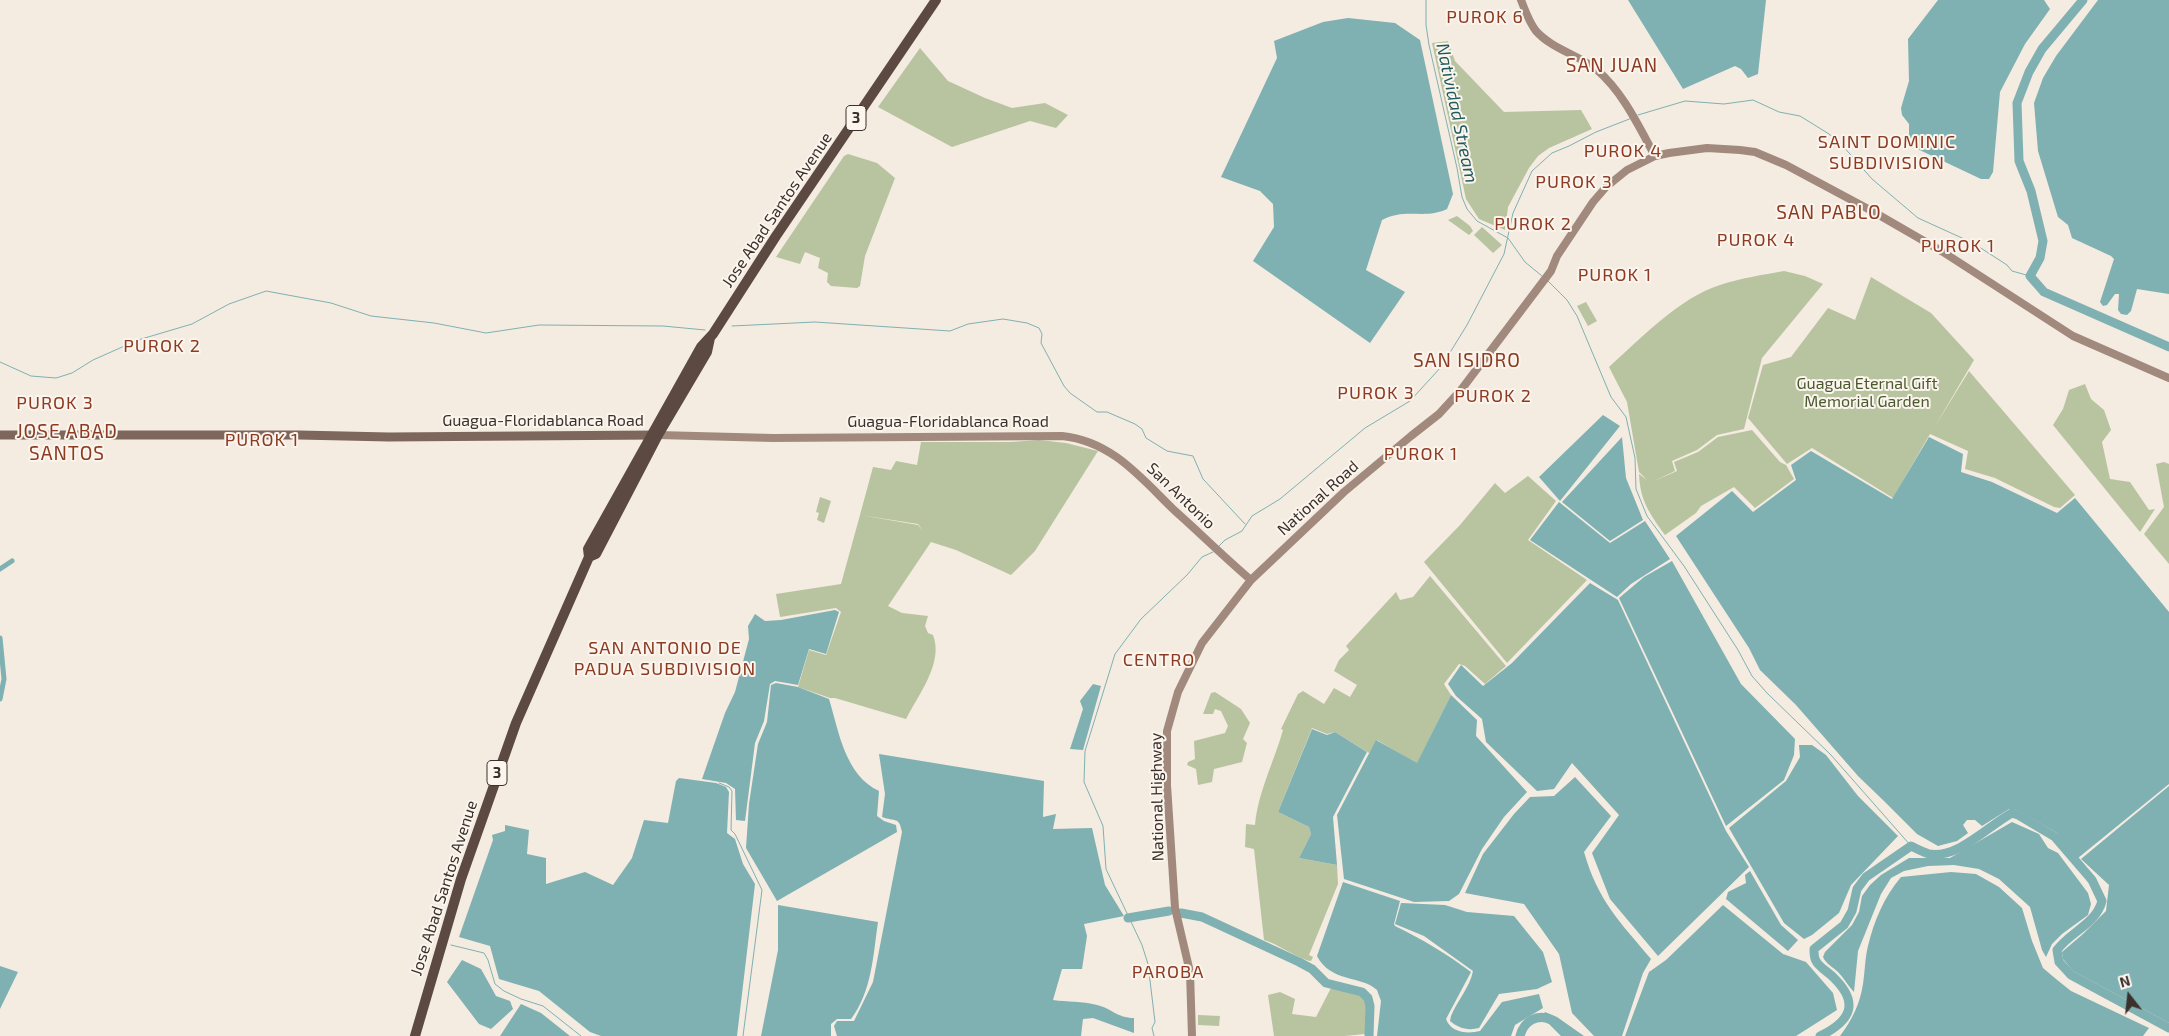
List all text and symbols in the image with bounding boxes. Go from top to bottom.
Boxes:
district label: PUROK 6 [1445,6,1525,28]
water label: Natividad Stream [1432,41,1482,185]
district label: SAN JUAN [1565,55,1659,77]
road number: 3 [846,106,866,130]
street label: Jose Abad Santos Avenue [718,129,836,291]
district label: SAINT DOMINIC SUBDIVISION [1816,131,1958,173]
district label: PUROK 4 [1583,140,1663,162]
district label: PUROK 3 [1534,171,1614,193]
district label: SAN PABLO [1775,202,1883,224]
district label: PUROK 2 [1493,213,1573,235]
district label: PUROK 4 [1716,229,1796,251]
district label: PUROK 1 [1920,235,1996,257]
district label: PUROK 1 [1577,264,1653,286]
district label: PUROK 2 [122,335,202,357]
district label: SAN ISIDRO [1412,350,1522,372]
park label: Guagua Eternal Gift Memorial Garden [1796,374,1938,412]
district label: PUROK 3 [1336,382,1416,404]
district label: PUROK 2 [1453,385,1533,407]
district label: PUROK 3 [15,392,95,414]
street label: Guagua-Floridablanca Road [442,411,644,431]
street label: Guagua-Floridablanca Road [847,412,1049,432]
district label: JOSE ABAD SANTOS [15,421,119,465]
district label: PUROK 1 [224,429,300,451]
district label: PUROK 1 [1383,443,1459,465]
street label: National Road [1274,457,1362,539]
street label: San Antonio [1143,459,1219,533]
district label: SAN ANTONIO DE PADUA SUBDIVISION [572,637,758,680]
district label: CENTRO [1122,649,1196,671]
street label: National Highway [1146,732,1168,862]
road number: 3 [487,760,507,786]
street label: Jose Abad Santos Avenue [407,798,481,978]
district label: PAROBA [1131,961,1205,983]
north arrow [2104,971,2154,1021]
text: N [2118,972,2132,991]

